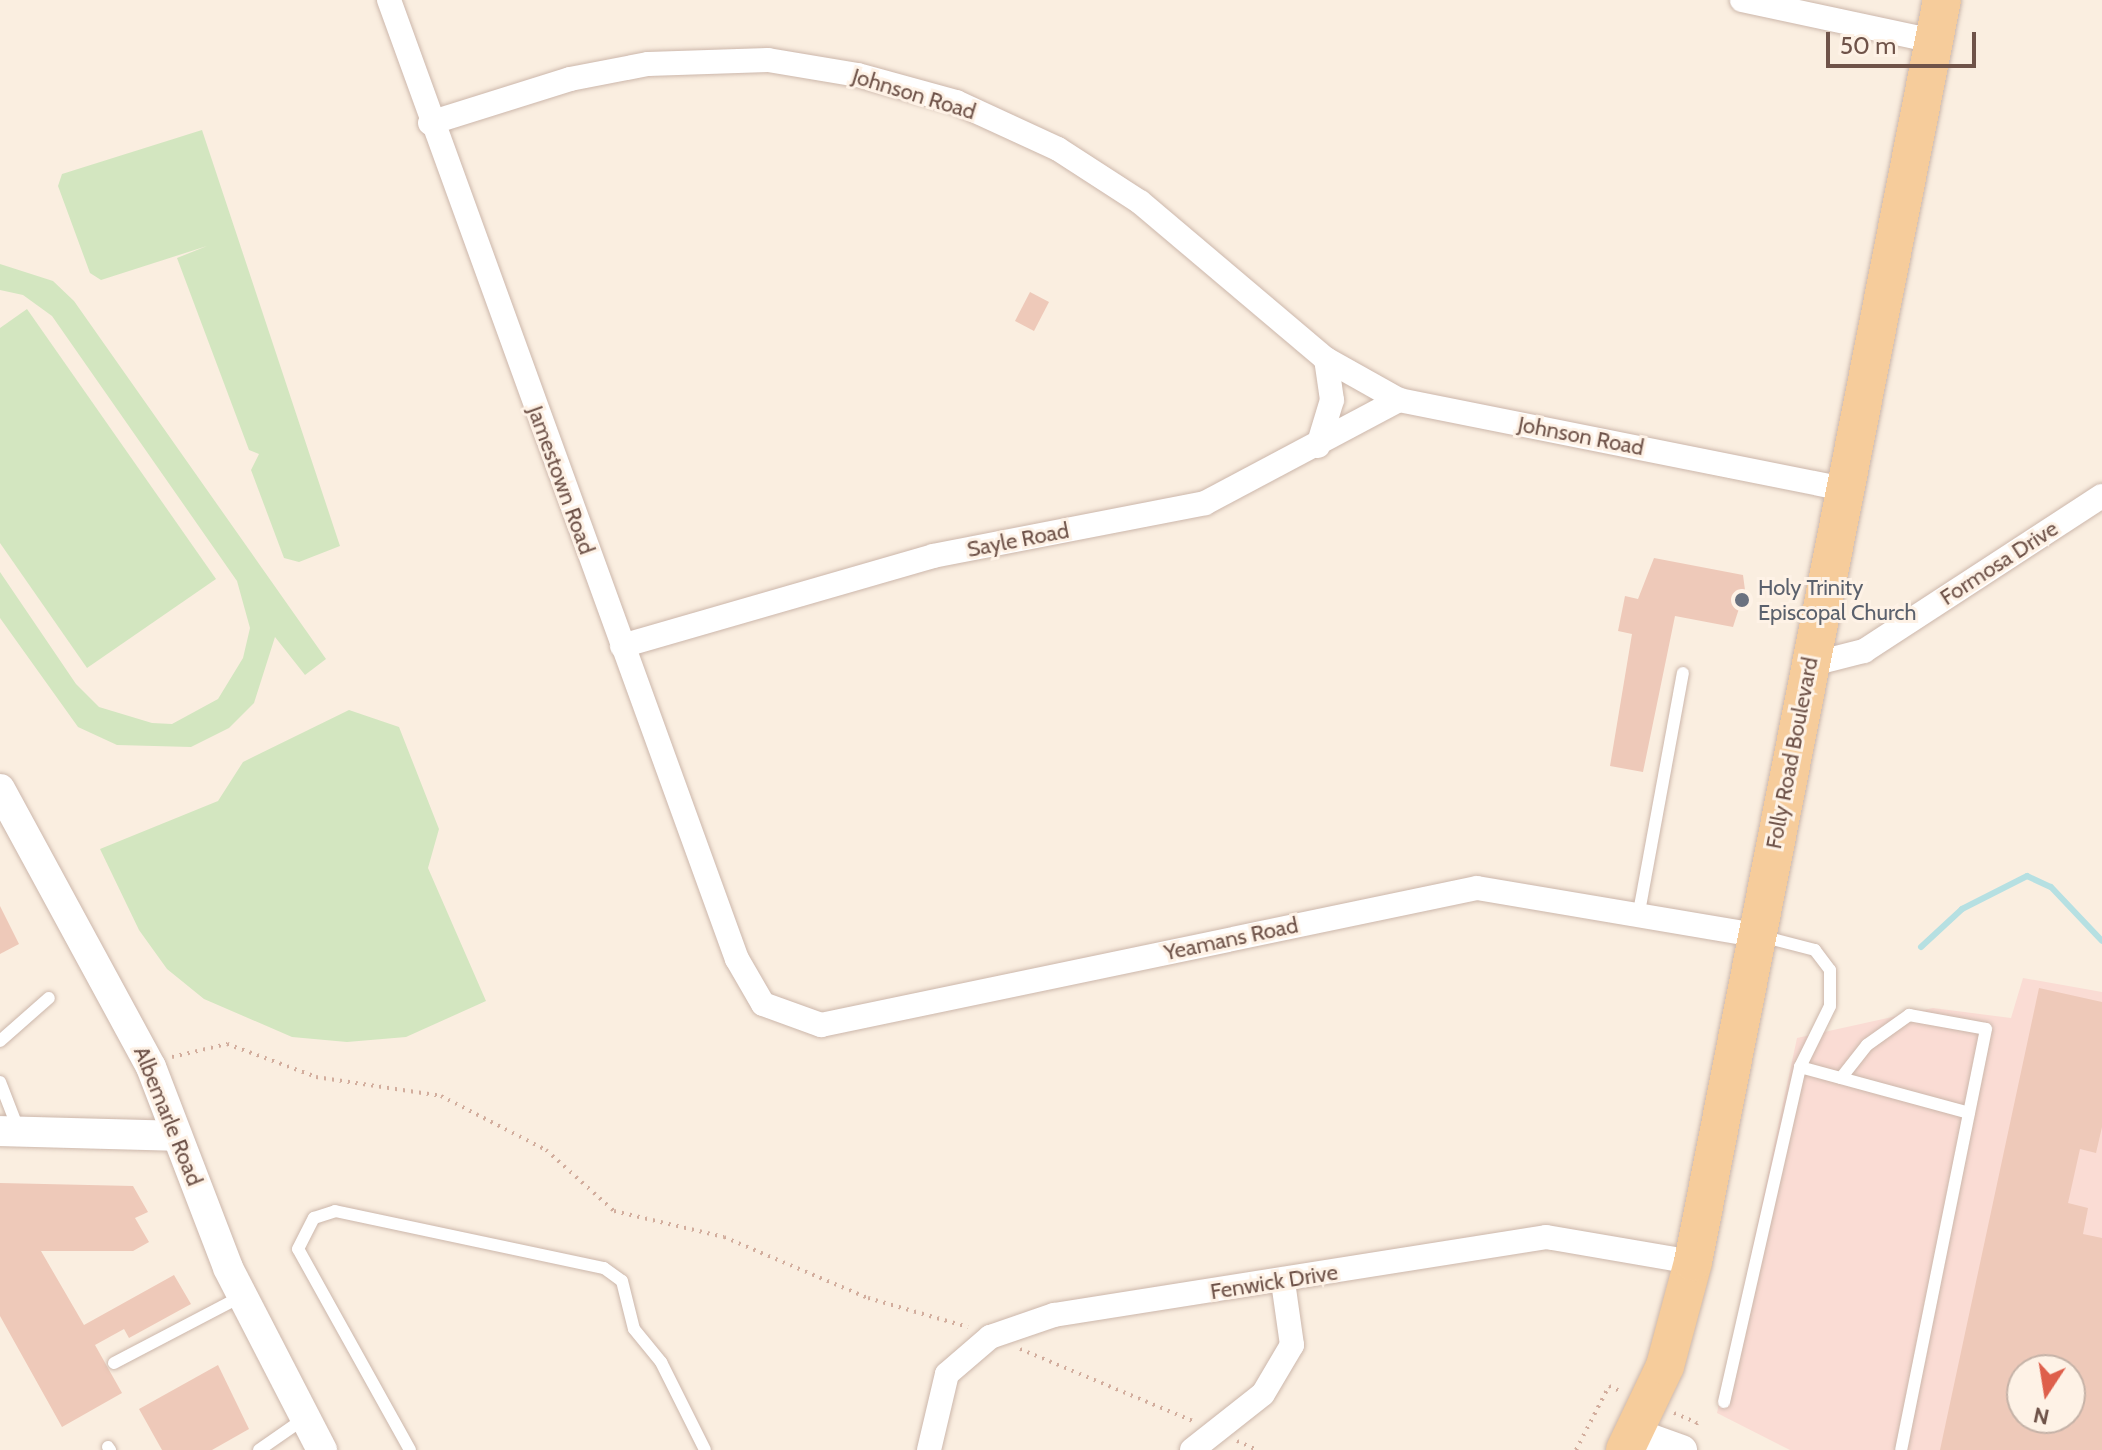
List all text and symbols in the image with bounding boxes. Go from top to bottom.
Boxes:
scale bar [1830,16,1980,66]
text: 50 m [1840,31,1896,60]
street label: Johnson Road [849,63,979,125]
street label: Jamestown Road [522,402,600,558]
street label: Johnson Road [1516,411,1646,461]
street label: Formosa Drive [1935,515,2063,611]
street label: Sayle Road [965,517,1071,563]
place label: Holy Trinity Episcopal Church [1758,574,1916,626]
marker: Holy Trinity Episcopal Church [1733,591,1751,609]
street label: Folly Road Boulevard [1760,655,1824,851]
street label: Yeamans Road [1162,912,1300,966]
street label: Albemarle Road [128,1042,208,1190]
street label: Fenwick Drive [1208,1259,1340,1305]
north arrow [2006,1354,2086,1434]
text: N [2031,1401,2052,1431]

